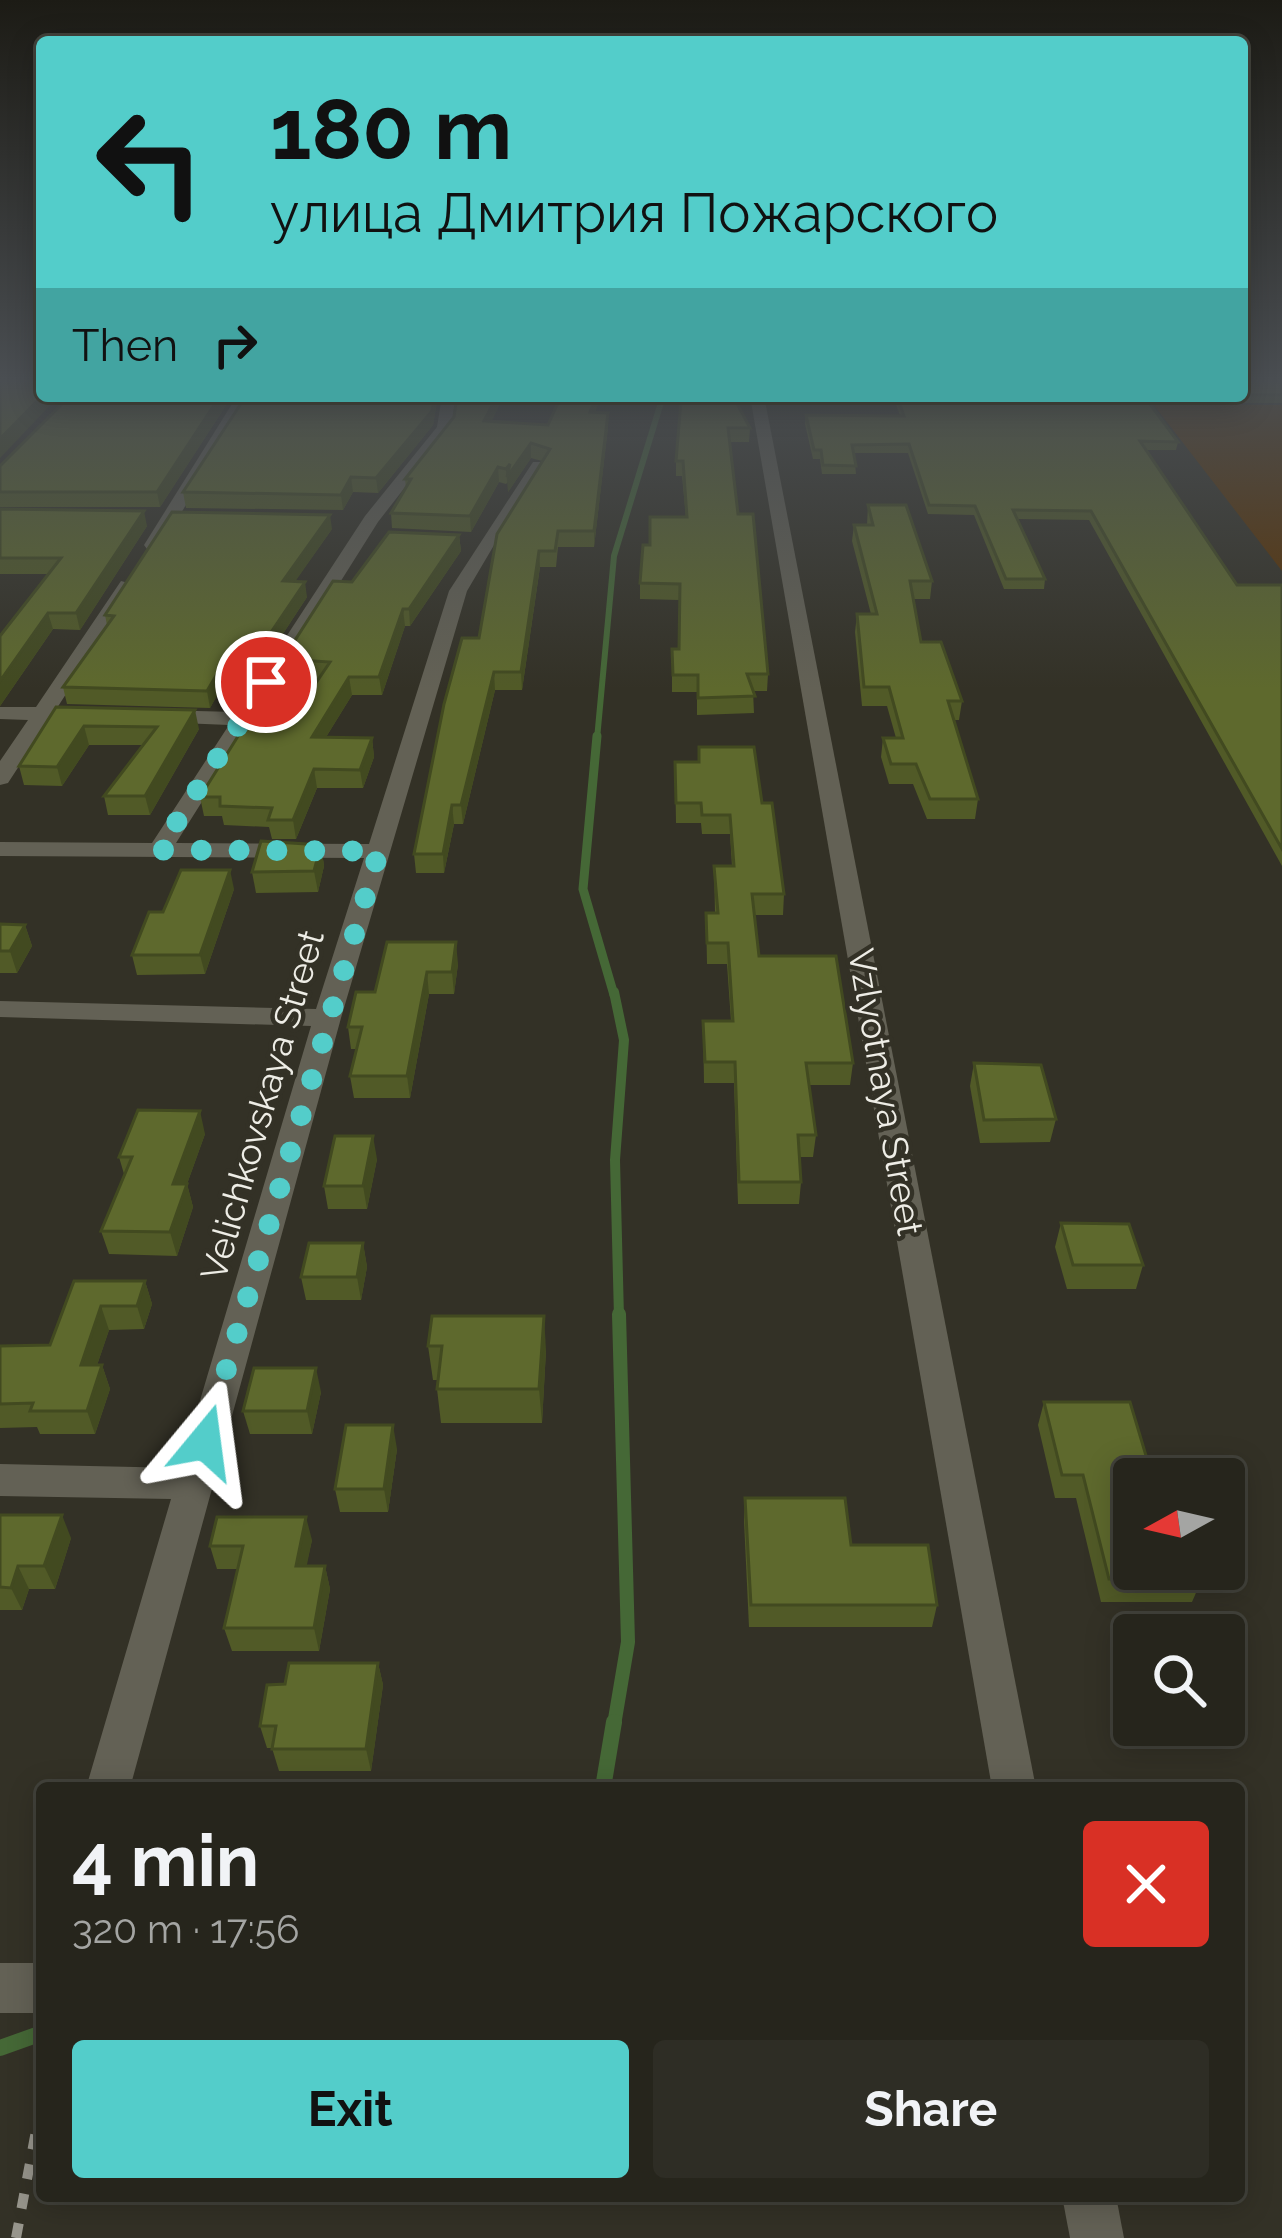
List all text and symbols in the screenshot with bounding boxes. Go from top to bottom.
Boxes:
text: 180 m [270,80,512,179]
icon: left [72,84,228,240]
text: улица Дмитрия Пожарского [270,181,998,245]
icon: right [202,312,268,378]
text: Then [72,319,178,372]
pin [215,631,317,733]
icon: arrive [233,649,299,715]
street label: Velichkovskaya Street [192,925,332,1285]
street label: Vzlyotnaya Street [840,945,932,1239]
position arrow [142,1379,268,1505]
north arrow [1113,1458,1245,1590]
map controls [1113,1458,1245,1746]
button: search [1113,1614,1245,1746]
text: 4 min [72,1818,259,1903]
button: close [1083,1821,1209,1947]
text: 320 m · 17:56 [72,1906,300,1952]
button: Exit [72,2040,629,2178]
button: Share [653,2040,1209,2178]

